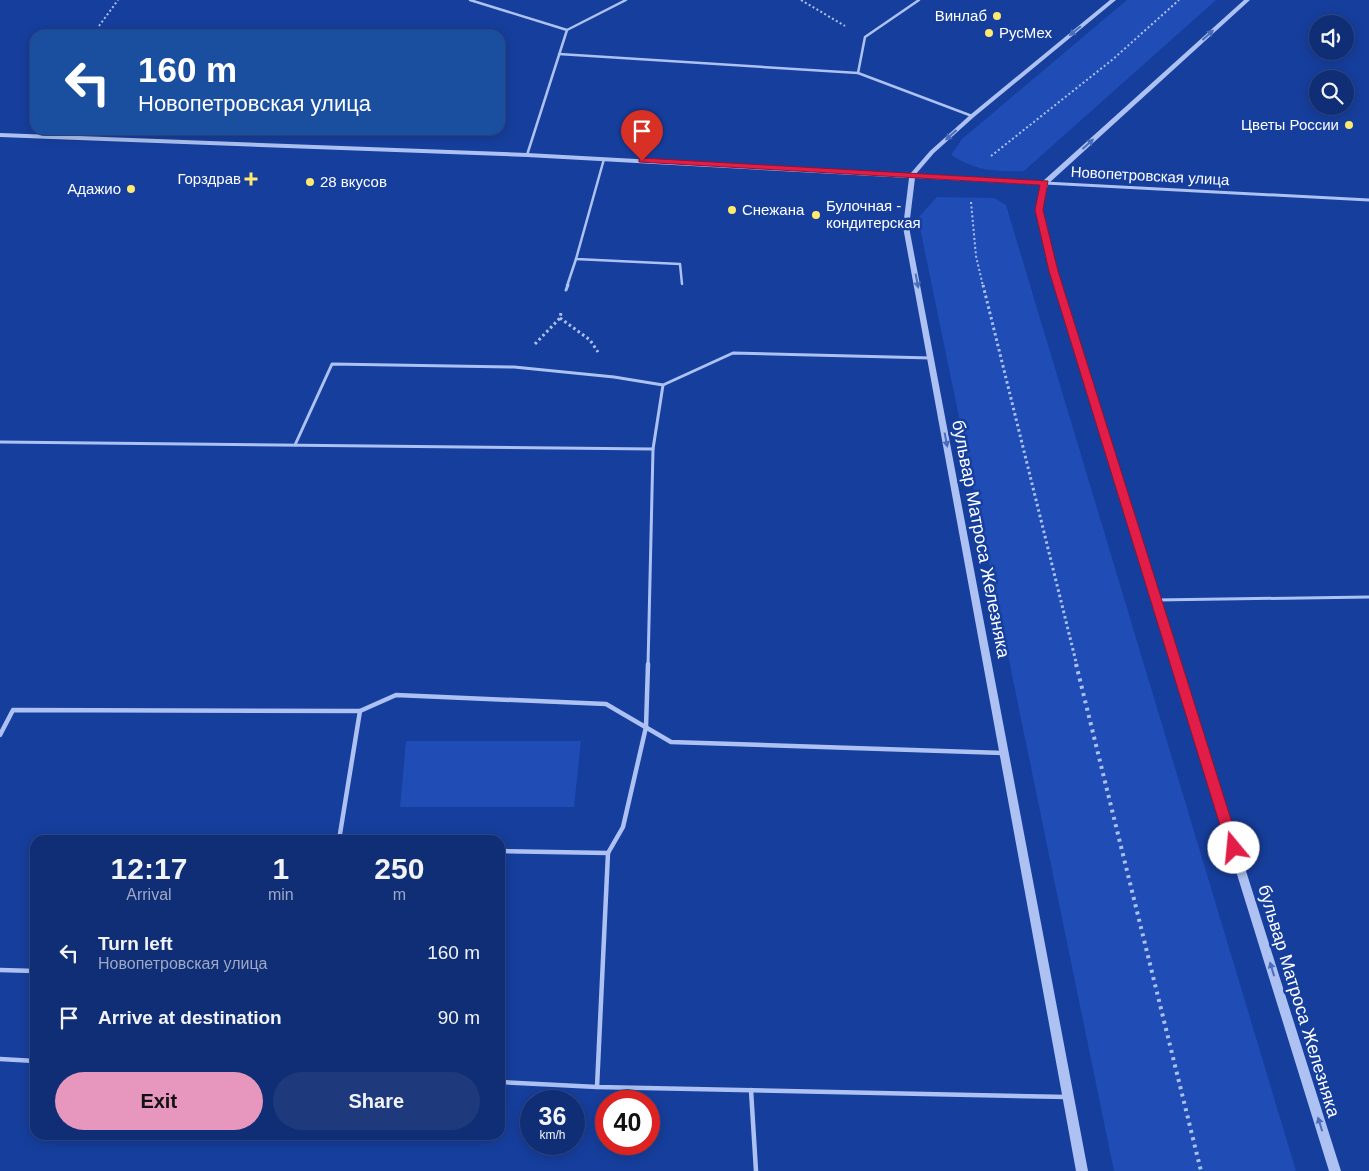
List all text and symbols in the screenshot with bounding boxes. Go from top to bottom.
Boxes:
place label: Винлаб [935,7,987,24]
marker: Винлаб [991,10,1003,22]
map controls [1309,15,1354,115]
button: sound [1309,15,1354,60]
place label: РусМех [999,24,1053,41]
one-way arrow [1070,25,1082,37]
marker: РусМех [983,27,995,39]
one-way arrow [1202,29,1214,41]
icon: left [55,50,120,115]
text: 160 m [138,50,237,89]
button: search [1309,70,1354,115]
text: Новопетровская улица [138,91,371,116]
pin [621,110,663,161]
place label: Цветы России [1241,116,1339,133]
icon: arrive [628,117,656,145]
marker: Цветы России [1343,119,1355,131]
one-way arrow [945,129,957,141]
one-way arrow [1081,138,1093,150]
street label: Новопетровская улица [1070,163,1230,188]
place label: Горздрав [177,170,241,187]
marker: Горздрав [245,173,257,185]
place label: 28 вкусов [320,173,387,190]
marker: 28 вкусов [304,176,316,188]
place label: Адажио [67,180,121,197]
marker: Адажио [125,183,137,195]
place label: Булочная - кондитерская [826,197,921,231]
place label: Снежана [742,201,805,218]
marker: Снежана [726,204,738,216]
marker: Булочная - кондитерская [810,209,822,221]
one-way arrow [913,273,921,289]
street label: бульвар Матроса Железняка [948,418,1014,661]
one-way arrow [943,433,951,449]
position arrow [1207,821,1259,873]
text: 12:17 [111,852,187,885]
text: 1 [272,852,289,885]
text: 250 [374,852,424,885]
street label: бульвар Матроса Железняка [1254,882,1344,1121]
text: Arrival [126,886,172,903]
text: min [268,886,294,903]
text: m [393,886,406,903]
text: Turn left [98,933,173,954]
icon: left [55,939,83,967]
text: 160 m [427,942,480,963]
text: Новопетровская улица [98,955,268,972]
one-way arrow [1267,962,1275,977]
icon: arrive [55,1004,83,1032]
text: Arrive at destination [98,1007,282,1028]
text: 90 m [438,1007,480,1028]
button: Exit [55,1072,263,1130]
button: Share [273,1072,480,1130]
speed limit sign: 40 [595,1090,660,1155]
text: 36 [539,1102,566,1130]
one-way arrow [1316,1117,1324,1132]
text: km/h [539,1128,566,1142]

